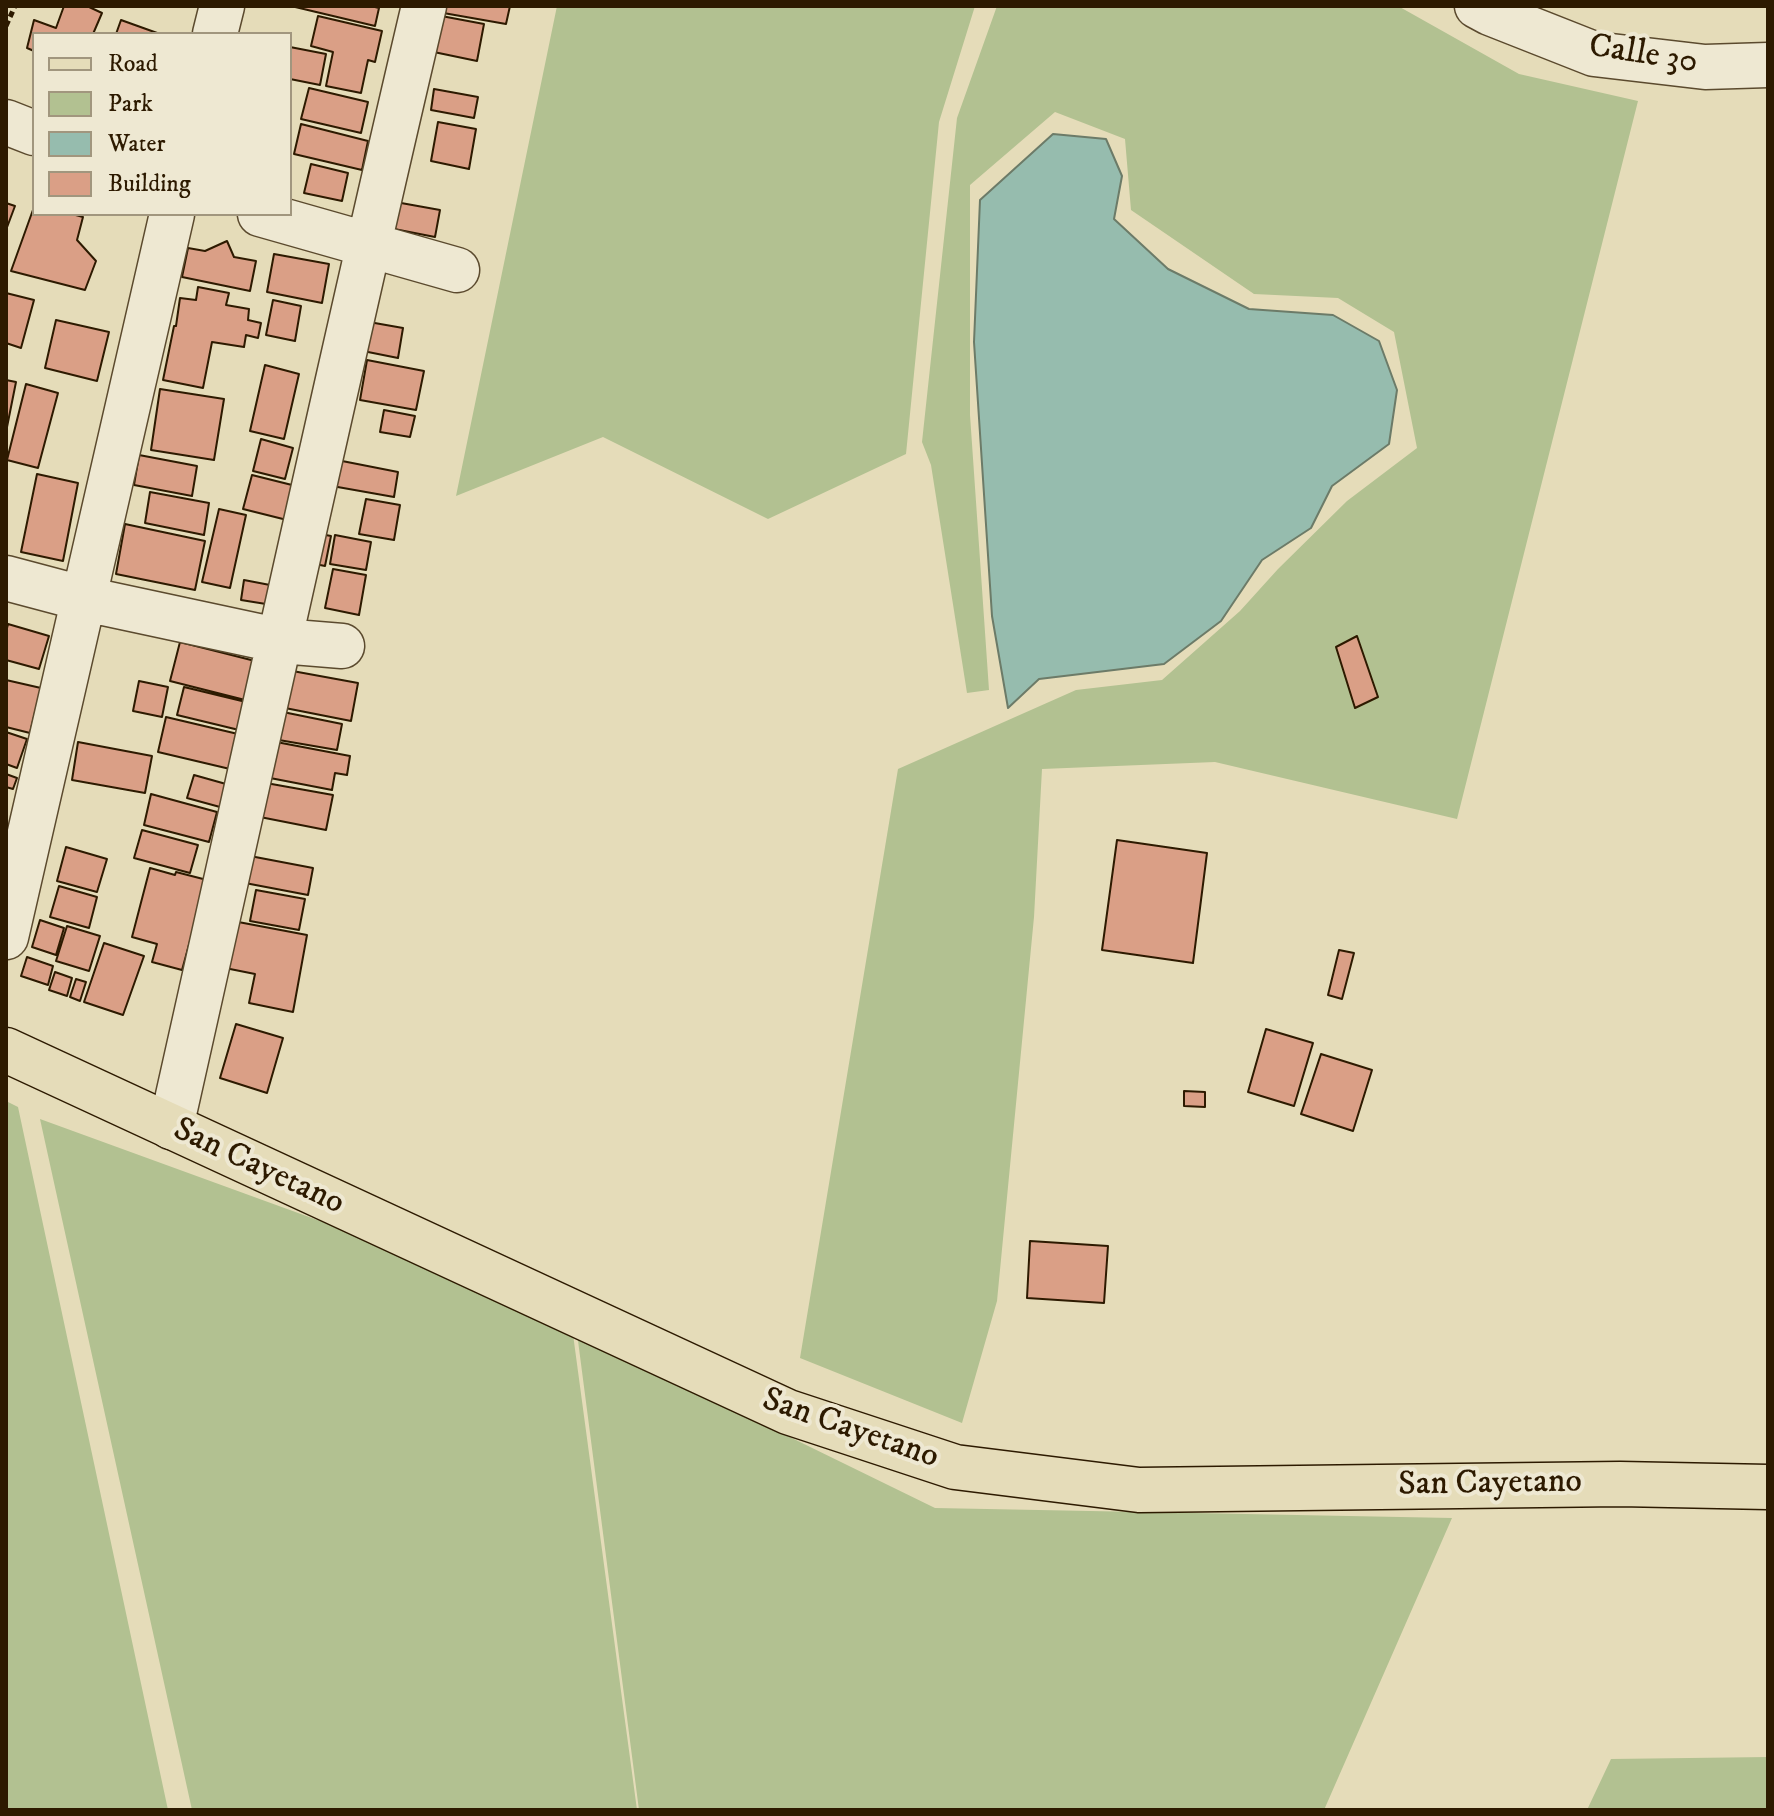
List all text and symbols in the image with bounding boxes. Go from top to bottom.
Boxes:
street label: Calle 30 [1586,27,1700,85]
legend [32,32,292,216]
text: Road [108,49,158,79]
text: Park [108,89,153,119]
text: Water [108,129,165,159]
text: Building [108,169,191,199]
street label: San Cayetano [166,1111,350,1225]
street label: San Cayetano [756,1381,944,1479]
street label: San Cayetano [1398,1463,1582,1507]

